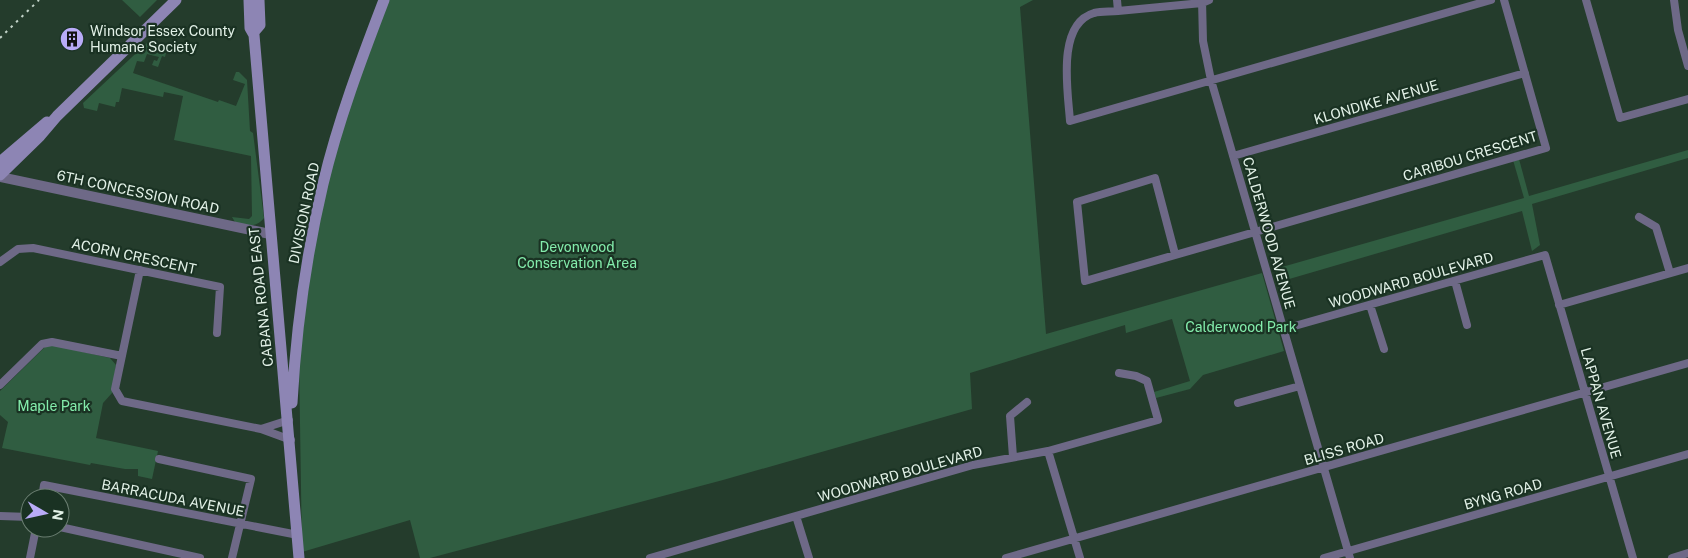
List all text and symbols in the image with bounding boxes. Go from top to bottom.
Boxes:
place label: Windsor Essex County Humane Society [90,23,236,55]
building icon: Windsor Essex County Humane Society [59,26,85,52]
street label: KLONDIKE AVENUE [1312,77,1440,127]
street label: CARIBOU CRESCENT [1401,128,1539,184]
street label: CALDERWOOD AVENUE [1240,155,1298,311]
street label: DIVISION ROAD [285,161,323,265]
street label: 6TH CONCESSION ROAD [55,167,221,217]
street label: CABANA ROAD EAST [246,226,276,368]
street label: ACORN CRESCENT [70,235,198,277]
park label: Devonwood Conservation Area [517,239,637,271]
street label: WOODWARD BOULEVARD [1327,249,1495,311]
park label: Calderwood Park [1185,319,1297,335]
street label: LAPPAN AVENUE [1578,346,1624,460]
park label: Maple Park [17,398,91,414]
street label: BLISS ROAD [1302,430,1386,468]
street label: WOODWARD BOULEVARD [816,443,984,505]
street label: BYNG ROAD [1462,475,1544,513]
street label: BARRACUDA AVENUE [100,476,246,520]
north arrow [20,488,70,538]
text: N [49,508,67,522]

